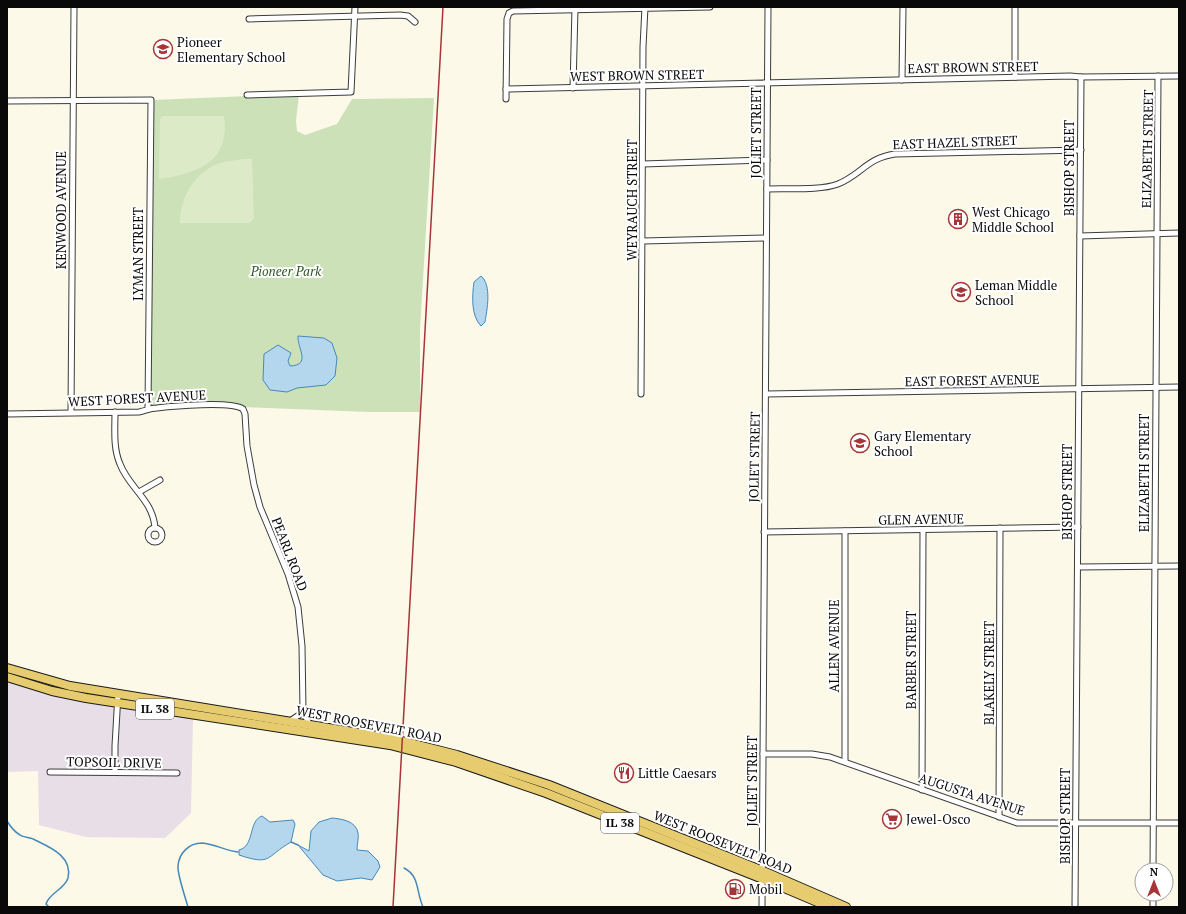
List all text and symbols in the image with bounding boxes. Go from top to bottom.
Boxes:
place label: Pioneer Elementary School [177,33,286,66]
school or university icon: Pioneer Elementary School [152,38,174,60]
street label: EAST BROWN STREET [907,57,1039,77]
street label: WEST BROWN STREET [570,65,704,85]
street label: JOLIET STREET [747,87,765,179]
street label: ELIZABETH STREET [1137,90,1157,208]
street label: BISHOP STREET [1060,120,1078,216]
street label: EAST HAZEL STREET [892,131,1018,153]
street label: WEYRAUCH STREET [623,139,641,261]
street label: KENWOOD AVENUE [52,151,70,269]
place label: West Chicago Middle School [972,203,1054,236]
street label: LYMAN STREET [129,207,147,301]
building icon: West Chicago Middle School [947,208,969,230]
park label: Pioneer Park [250,262,322,280]
place label: Leman Middle School [975,276,1057,309]
school or university icon: Leman Middle School [950,281,972,303]
street label: EAST FOREST AVENUE [904,370,1040,390]
street label: WEST FOREST AVENUE [68,385,206,411]
street label: JOLIET STREET [744,411,764,503]
street label: ELIZABETH STREET [1135,414,1153,532]
place label: Gary Elementary School [874,427,972,460]
school or university icon: Gary Elementary School [849,432,871,454]
street label: BISHOP STREET [1058,444,1076,540]
street label: GLEN AVENUE [878,509,964,529]
street label: PEARL ROAD [268,515,312,593]
street label: ALLEN AVENUE [825,600,843,692]
street label: BARBER STREET [902,611,920,709]
street label: BLAKELY STREET [980,621,998,725]
road number: IL 38 [136,699,174,719]
street label: WEST ROOSEVELT ROAD [295,701,443,747]
street label: JOLIET STREET [743,735,761,827]
street label: TOPSOIL DRIVE [66,752,162,772]
restaurant icon: Little Caesars [613,762,635,784]
place label: Little Caesars [638,764,717,782]
street label: AUGUSTA AVENUE [917,768,1027,820]
street label: BISHOP STREET [1056,768,1074,864]
street label: WEST ROOSEVELT ROAD [651,806,795,878]
supermarket icon: Jewel-Osco [881,808,903,830]
place label: Jewel-Osco [906,810,971,828]
road number: IL 38 [601,813,639,833]
north arrow [1134,862,1174,902]
text: N [1150,865,1159,879]
fuel station icon: Mobil [724,878,746,900]
place label: Mobil [749,880,782,898]

